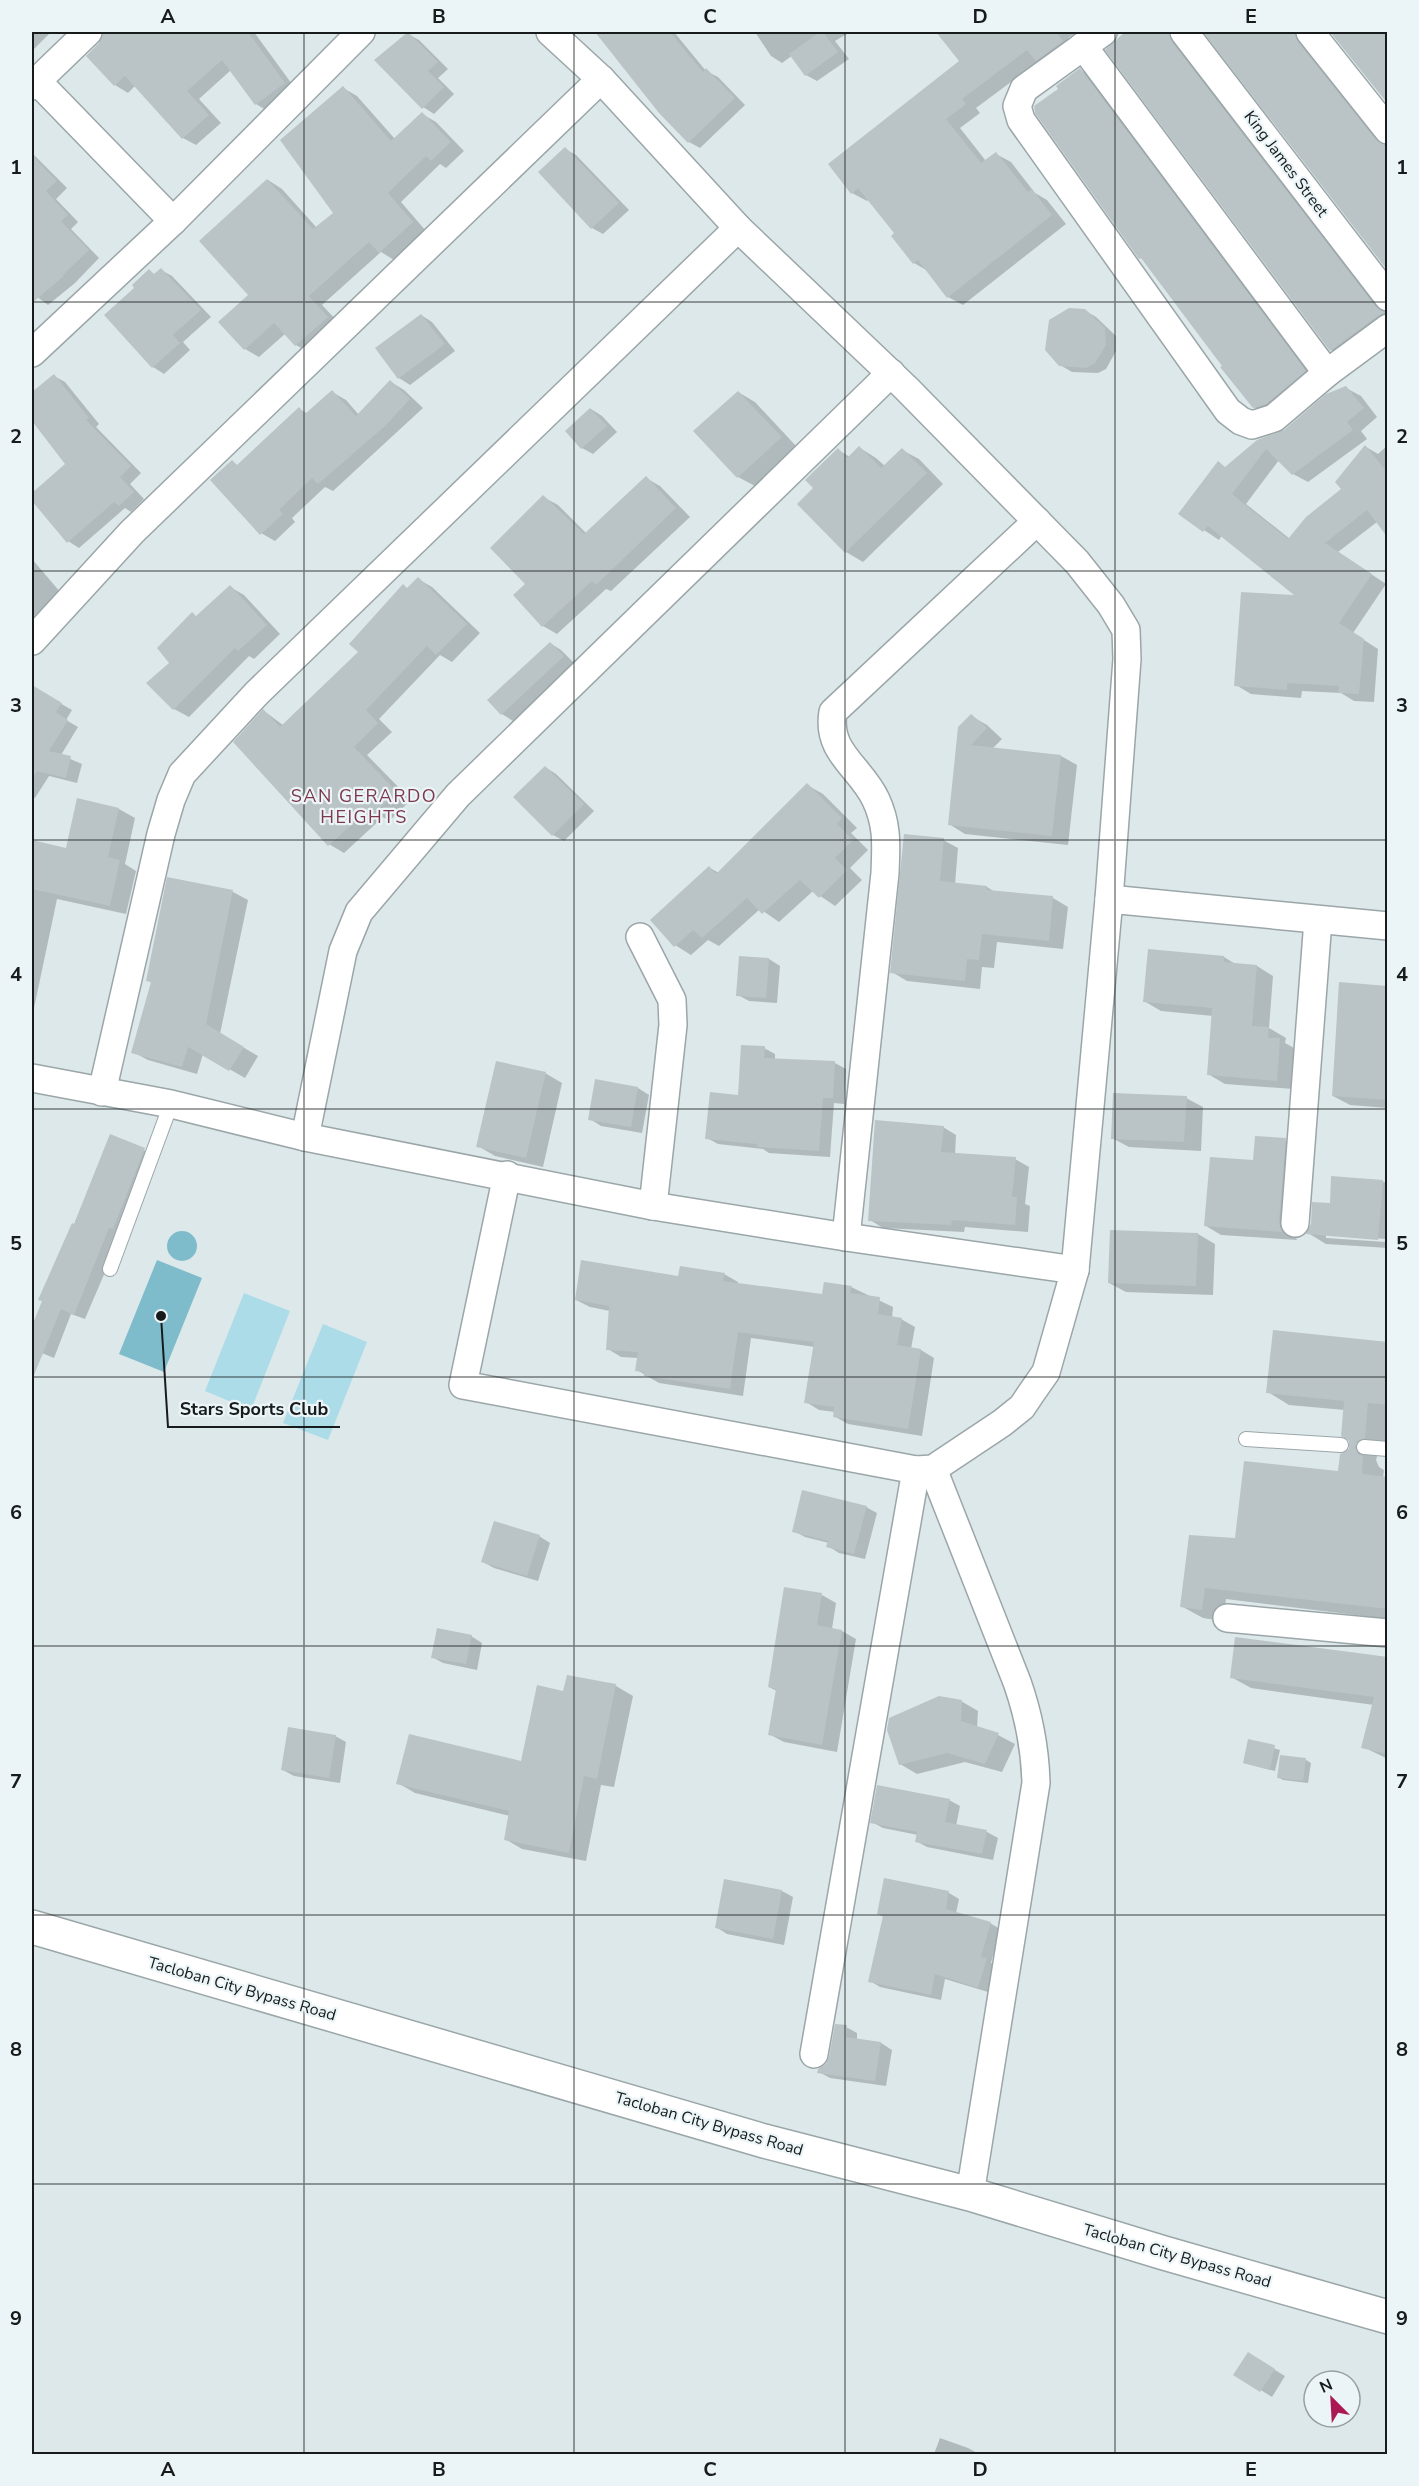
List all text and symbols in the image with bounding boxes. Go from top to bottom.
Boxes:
text: A [161,3,176,30]
text: B [432,3,446,30]
text: C [703,3,717,30]
text: D [972,3,988,30]
text: E [1245,3,1257,30]
street label: King James Street [1239,106,1333,222]
text: 1 [10,154,22,181]
text: 1 [1396,154,1408,181]
text: 2 [10,423,22,450]
text: 2 [1396,423,1408,450]
text: 3 [10,692,22,719]
text: 3 [1396,692,1408,719]
district label: SAN GERARDO HEIGHTS [291,784,437,829]
text: 4 [10,961,22,988]
text: 4 [1396,961,1408,988]
text: 5 [10,1230,22,1257]
text: 5 [1396,1230,1408,1257]
callout: Stars Sports Club [168,1391,340,1427]
text: Stars Sports Club [180,1397,328,1421]
text: 6 [10,1499,22,1526]
text: 6 [1396,1499,1408,1526]
text: 7 [10,1768,22,1795]
text: 7 [1396,1768,1408,1795]
street label: Tacloban City Bypass Road [145,1952,339,2026]
text: 8 [10,2036,22,2063]
text: 8 [1396,2036,1408,2063]
street label: Tacloban City Bypass Road [612,2087,806,2161]
street label: Tacloban City Bypass Road [1080,2219,1274,2293]
text: 9 [10,2305,22,2332]
text: 9 [1396,2305,1408,2332]
north arrow [1302,2369,1362,2429]
text: N [1316,2374,1336,2399]
text: A [161,2456,176,2483]
text: B [432,2456,446,2483]
text: C [703,2456,717,2483]
text: D [972,2456,988,2483]
text: E [1245,2456,1257,2483]

